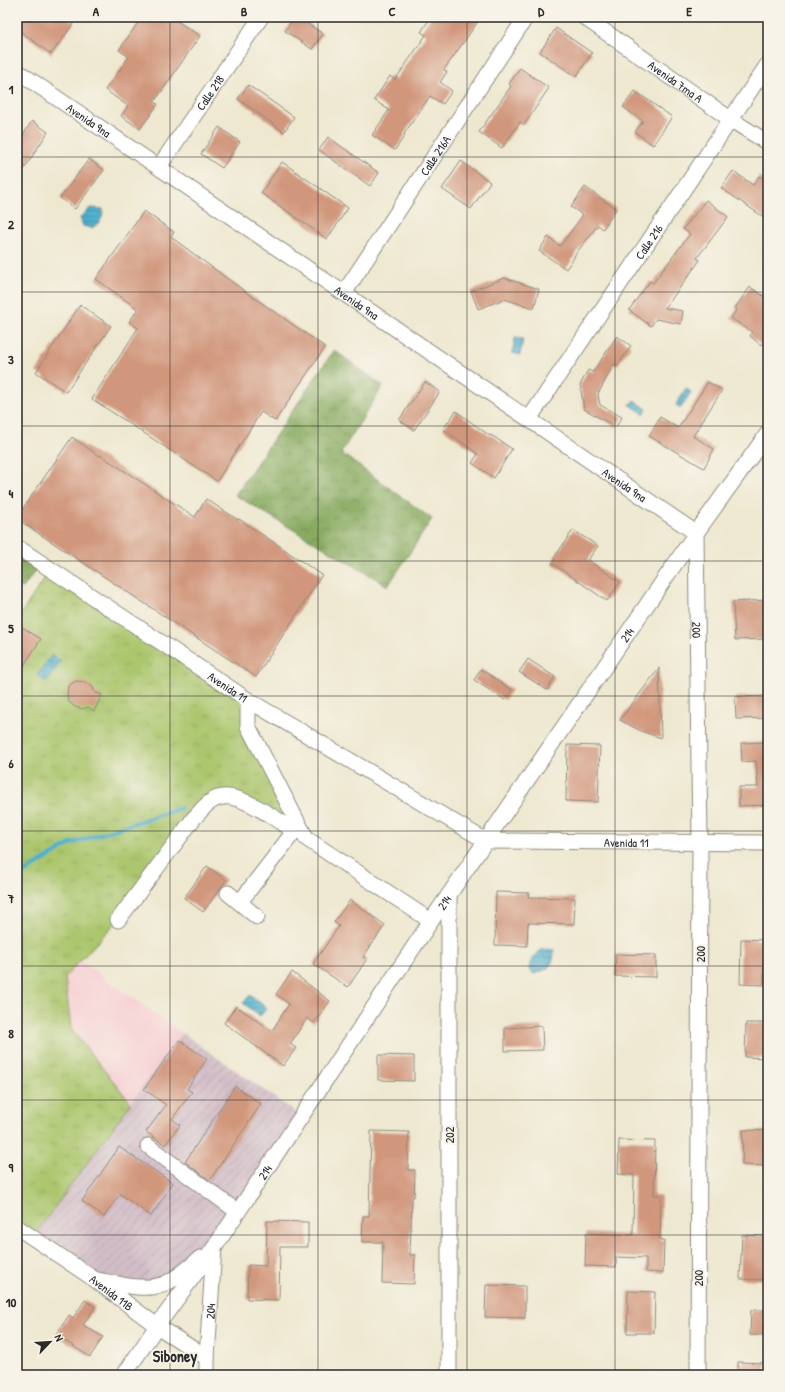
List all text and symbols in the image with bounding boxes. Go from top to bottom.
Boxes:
text: A [93,2,100,20]
text: B [241,2,248,20]
text: C [388,2,396,20]
text: D [538,2,545,20]
text: E [686,2,692,20]
street label: Avenida 7ma A [645,56,707,106]
street label: Calle 218 [192,72,228,114]
text: 1 [9,80,14,98]
street label: Avenida 9na [63,99,115,141]
street label: Calle 216A [415,132,454,179]
text: 2 [8,215,15,233]
street label: Calle 216 [631,220,667,262]
street label: Avenida 9na [331,281,383,324]
text: 3 [8,350,14,368]
street label: Avenida 9na [599,463,650,506]
text: 4 [9,484,14,502]
text: 5 [8,619,14,637]
street label: 200 [689,622,706,638]
street label: 214 [616,623,638,645]
street label: Avenida 11 [205,667,251,706]
text: 6 [8,754,14,772]
street label: Avenida 11 [604,833,649,851]
text: 7 [7,889,15,907]
street label: 214 [433,891,455,913]
street label: 200 [692,946,709,962]
text: 8 [8,1024,14,1042]
street label: 202 [441,1126,458,1143]
text: 9 [9,1158,14,1176]
street label: 214 [253,1161,276,1183]
street label: Avenida 11B [87,1270,137,1314]
street label: 200 [690,1270,707,1286]
text: 10 [6,1293,16,1311]
street label: 204 [201,1302,219,1319]
north arrow [30,1322,70,1362]
text: N [51,1332,67,1344]
district label: Siboney [153,1345,197,1368]

